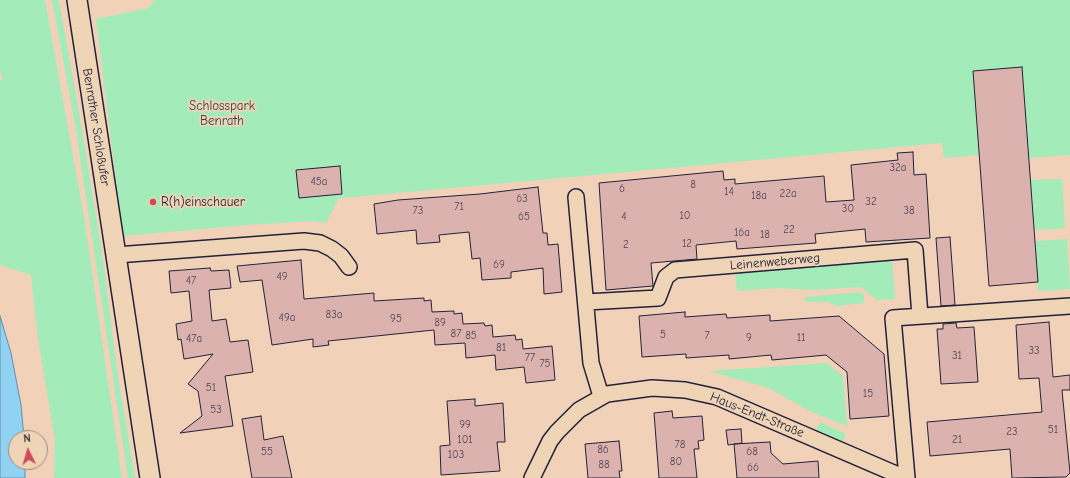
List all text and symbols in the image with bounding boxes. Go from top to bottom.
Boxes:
street label: Benrather Schloßufer [79,67,113,187]
park label: Schlosspark Benrath [189,98,255,129]
house number: 32a [890,161,906,175]
house number: 45a [311,175,327,189]
house number: 8 [690,178,696,192]
house number: 6 [619,182,625,196]
house number: 14 [724,185,734,199]
house number: 22a [779,187,797,201]
house number: 18a [751,189,767,203]
house number: 63 [516,192,528,206]
place label: R(h)einschauer [161,194,245,210]
house number: 32 [865,195,877,209]
marker: R(h)einschauer [148,197,158,207]
house number: 71 [454,200,464,214]
house number: 30 [842,202,854,216]
house number: 73 [413,204,423,218]
house number: 38 [903,204,915,218]
house number: 10 [679,209,691,223]
house number: 65 [518,210,530,224]
house number: 4 [621,210,627,224]
house number: 22 [783,223,795,237]
house number: 16a [734,226,750,240]
house number: 18 [760,228,770,242]
house number: 12 [682,237,692,251]
house number: 2 [623,238,629,252]
street label: Leinenweberweg [729,250,821,274]
house number: 69 [493,258,505,272]
house number: 49 [276,270,288,284]
house number: 47 [186,274,196,288]
house number: 83a [326,308,342,322]
house number: 49a [279,311,295,325]
house number: 95 [390,312,402,326]
house number: 89 [434,316,446,330]
house number: 87 [451,327,461,341]
house number: 5 [660,328,666,342]
house number: 85 [465,329,477,343]
house number: 7 [704,329,710,343]
house number: 9 [746,331,752,345]
house number: 11 [797,331,805,345]
house number: 47a [186,332,202,346]
house number: 81 [496,341,506,355]
house number: 33 [1028,344,1040,358]
house number: 31 [952,349,962,363]
house number: 77 [525,351,535,365]
house number: 75 [539,357,551,371]
house number: 51 [206,381,216,395]
house number: 15 [863,387,873,401]
street label: Haus-Endt-Straße [708,389,806,441]
house number: 53 [210,403,222,417]
house number: 99 [459,418,471,432]
house number: 51 [1048,423,1058,437]
house number: 23 [1006,425,1018,439]
north arrow [8,430,48,470]
text: N [23,432,31,445]
house number: 101 [457,433,473,447]
house number: 21 [952,433,962,447]
house number: 78 [675,438,685,452]
house number: 86 [597,443,609,457]
house number: 55 [261,445,273,459]
house number: 68 [746,445,758,459]
house number: 103 [448,448,464,462]
house number: 80 [670,455,682,469]
house number: 88 [598,458,610,472]
house number: 66 [747,461,759,475]

